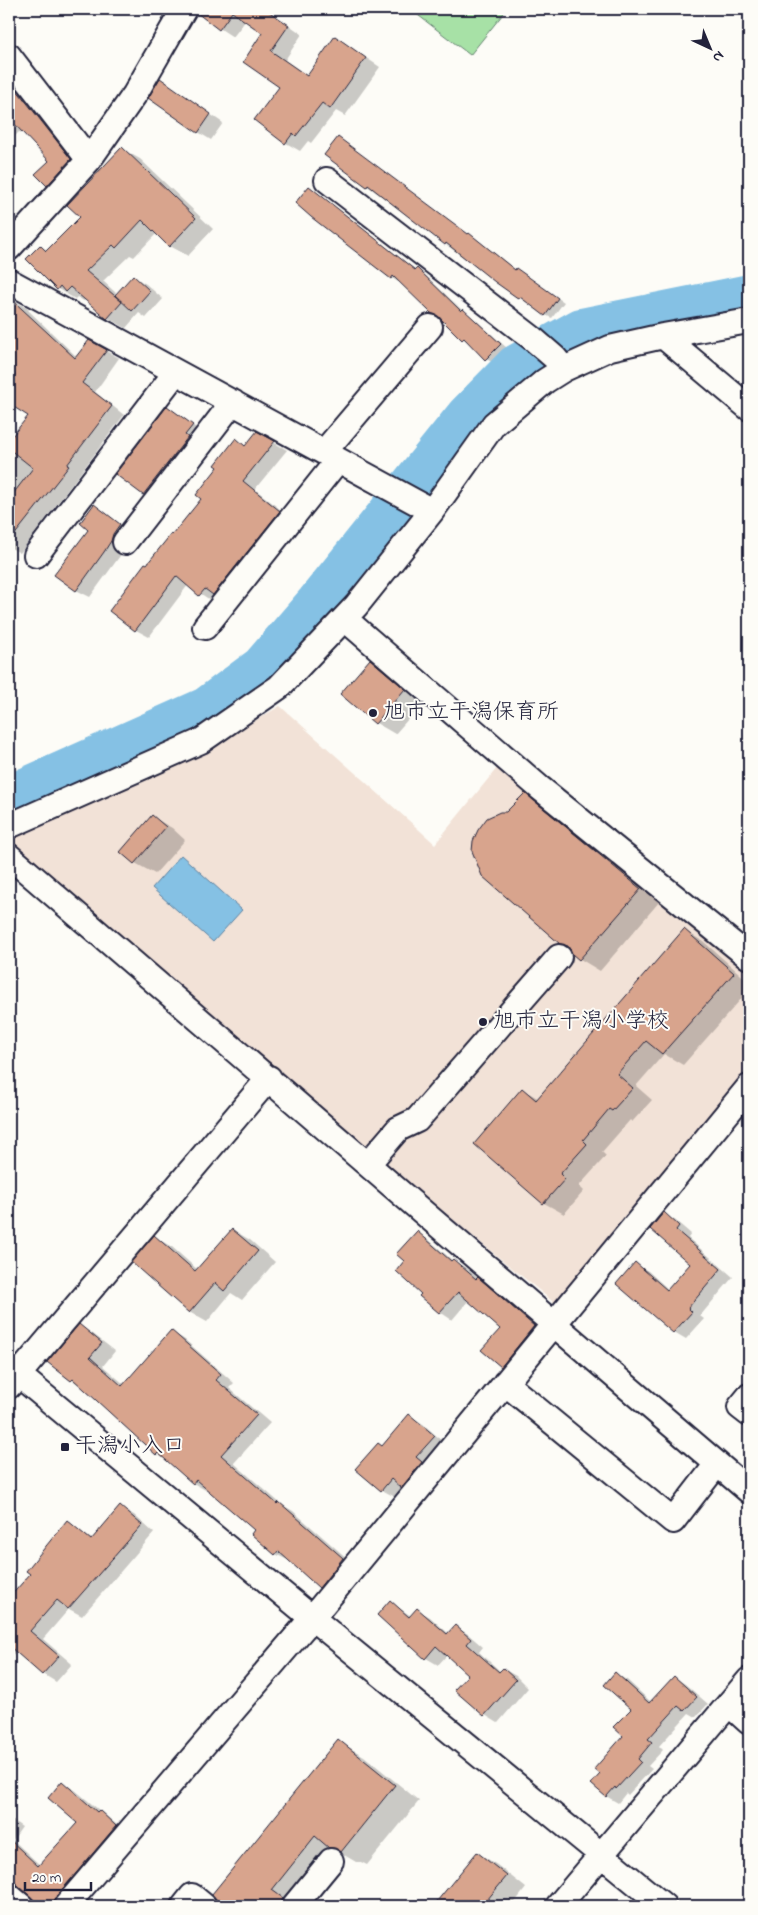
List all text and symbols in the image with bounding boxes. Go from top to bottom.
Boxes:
north arrow [686,22,736,72]
text: N [707,45,729,67]
place label: 旭市立干潟保育所 [383,697,559,729]
marker: 旭市立干潟保育所 [367,707,379,719]
place label: 旭市立干潟小学校 [493,1006,669,1038]
marker: 旭市立干潟小学校 [477,1016,489,1028]
place label: 干潟小入口 [75,1431,185,1463]
marker: 干潟小入口 [59,1441,71,1453]
scale bar [25,1860,91,1892]
text: 20 m [32,1867,62,1889]

